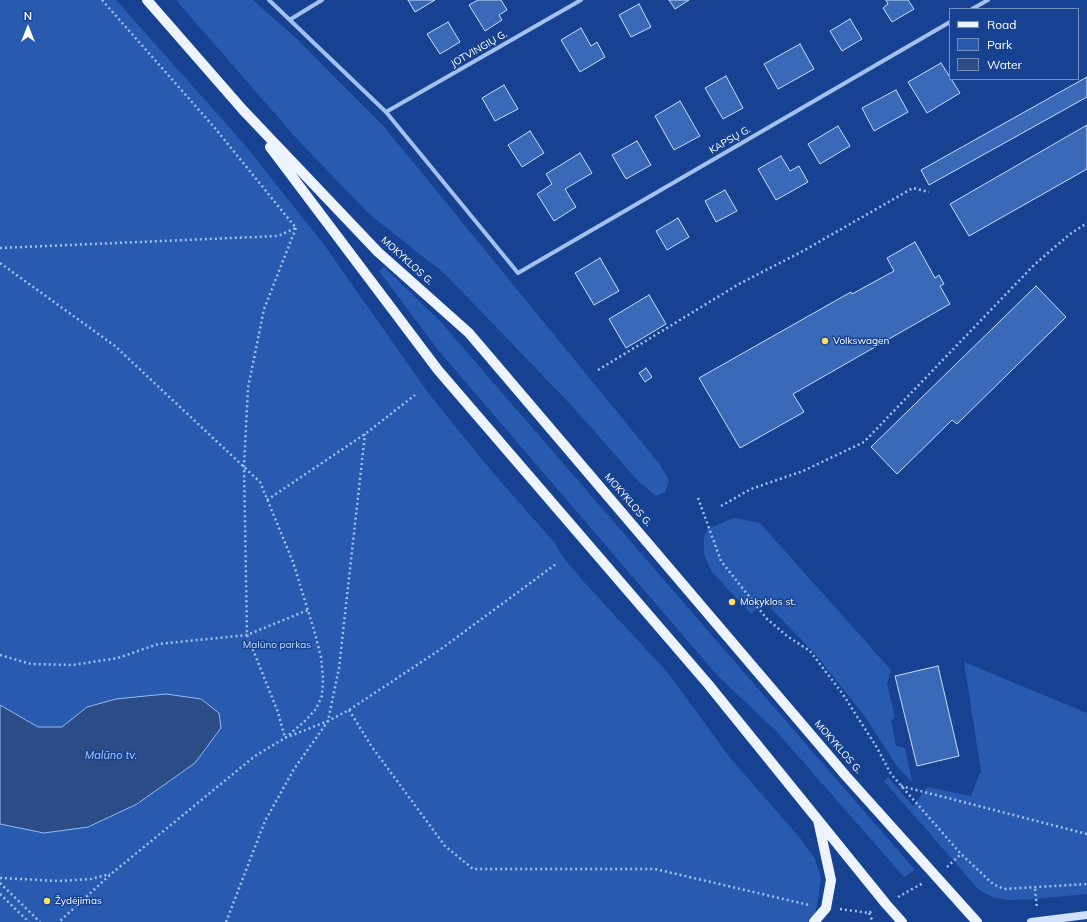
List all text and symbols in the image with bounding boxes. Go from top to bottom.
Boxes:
north arrow [8,8,48,48]
legend [949,8,1079,80]
text: N [24,9,32,23]
text: Road [987,17,1016,32]
street label: JOTVINGIŲ G. [449,28,509,70]
text: Park [987,37,1012,52]
text: Water [987,57,1022,72]
street label: KAPSŲ G. [707,123,753,157]
street label: MOKYKLOS G. [378,234,436,288]
place label: Volkswagen [833,335,889,347]
marker: Volkswagen [820,336,830,346]
street label: MOKYKLOS G. [602,471,654,529]
place label: Mokyklos st. [740,596,796,608]
marker: Mokyklos st. [727,597,737,607]
park label: Malūno parkas [243,639,311,651]
street label: MOKYKLOS G. [812,718,864,776]
water label: Malūno tv. [85,749,137,763]
place label: Žydėjimas [55,895,102,907]
marker: Žydėjimas [42,896,52,906]

